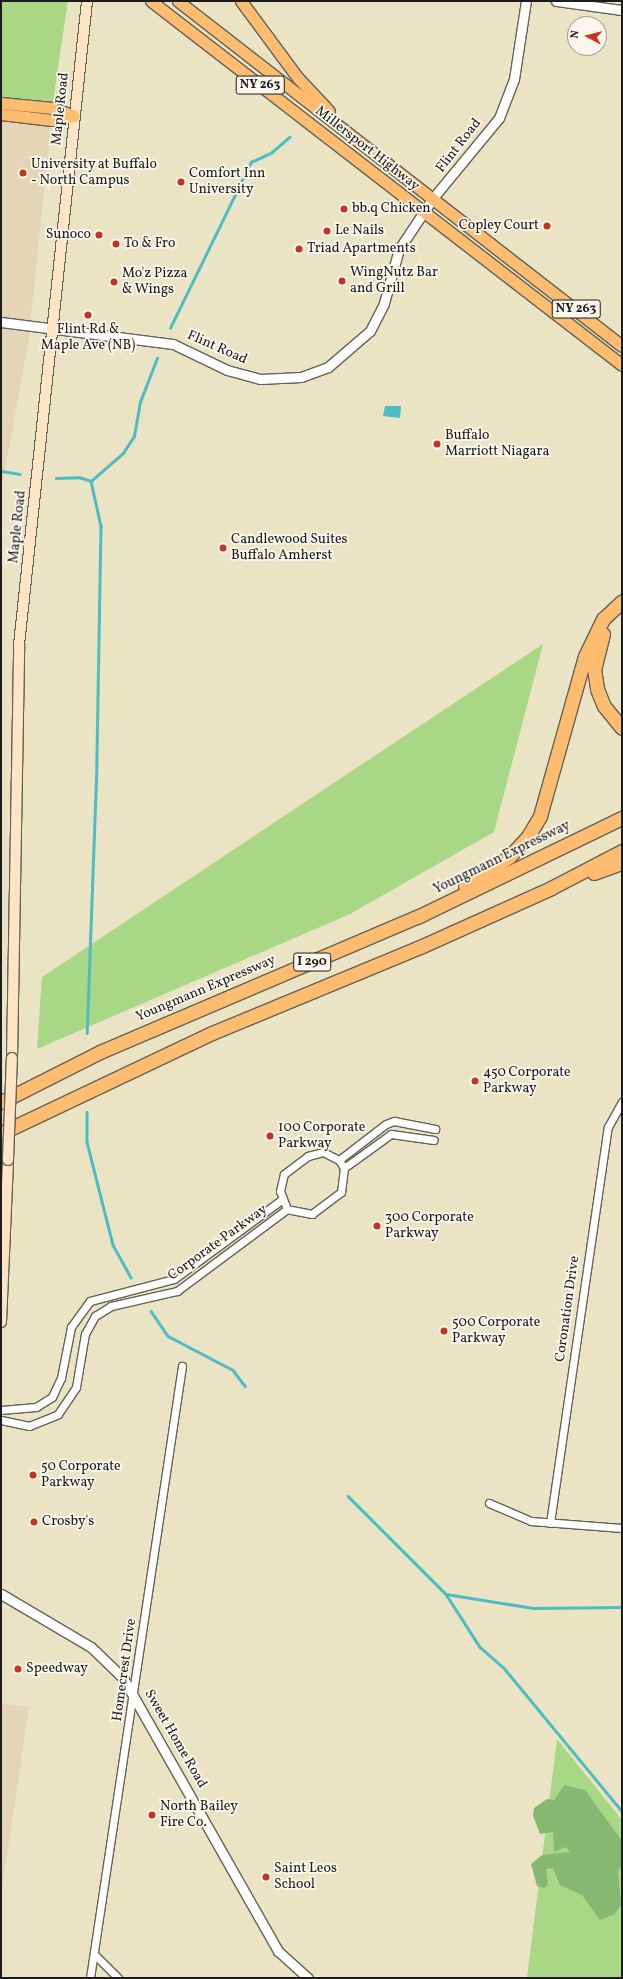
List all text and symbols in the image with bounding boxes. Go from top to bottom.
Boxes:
north arrow [567,16,607,56]
text: N [568,30,584,39]
street label: Maple Road [49,72,73,146]
road number: NY 263 [235,74,285,96]
street label: Millersport Highway [311,103,423,195]
street label: Flint Road [433,116,485,176]
place label: University at Buffalo - North Campus [31,157,157,190]
place label: Comfort Inn University [189,166,265,198]
marker: University at Buffalo - North Campus [18,168,28,178]
marker: Comfort Inn University [176,177,186,187]
place label: bb.q Chicken [352,201,431,217]
marker: bb.q Chicken [339,204,349,214]
place label: Copley Court [458,218,539,234]
marker: Copley Court [542,221,552,231]
place label: Le Nails [335,223,384,239]
marker: Le Nails [322,226,332,236]
place label: Sunoco [46,227,91,243]
marker: Sunoco [94,230,104,240]
place label: To & Fro [124,236,175,252]
marker: To & Fro [111,239,121,249]
place label: Triad Apartments [307,241,416,257]
marker: Triad Apartments [294,244,304,254]
place label: WingNutz Bar and Grill [350,265,438,298]
place label: Mo'z Pizza & Wings [122,266,187,298]
marker: WingNutz Bar and Grill [337,276,347,286]
marker: Mo'z Pizza & Wings [109,277,119,287]
road number: NY 263 [551,298,601,320]
marker: Flint Rd & Maple Ave (NB) [83,310,93,320]
place label: Flint Rd & Maple Ave (NB) [41,322,135,354]
street label: Flint Road [184,327,250,369]
place label: Buffalo Marriott Niagara [445,428,549,460]
marker: Buffalo Marriott Niagara [432,439,442,449]
street label: Maple Road [6,490,30,564]
place label: Candlewood Suites Buffalo Amherst [231,532,348,564]
marker: Candlewood Suites Buffalo Amherst [218,543,228,553]
street label: Youngmann Expressway [431,818,573,898]
road number: I 290 [293,951,331,973]
street label: Youngmann Expressway [134,952,278,1026]
place label: 450 Corporate Parkway [483,1065,571,1098]
marker: 450 Corporate Parkway [470,1076,480,1086]
place label: 100 Corporate Parkway [278,1120,365,1152]
marker: 100 Corporate Parkway [265,1131,275,1141]
street label: Corporate Parkway [165,1201,271,1285]
place label: 300 Corporate Parkway [385,1210,474,1242]
marker: 300 Corporate Parkway [372,1221,382,1231]
street label: Coronation Drive [552,1255,584,1363]
place label: 500 Corporate Parkway [452,1315,540,1348]
marker: 500 Corporate Parkway [439,1326,449,1336]
place label: 50 Corporate Parkway [41,1459,121,1492]
marker: 50 Corporate Parkway [28,1470,38,1480]
place label: Crosby's [42,1514,94,1530]
marker: Crosby's [29,1517,39,1527]
street label: Homecrest Drive [109,1618,141,1722]
place label: Speedway [26,1661,88,1677]
marker: Speedway [13,1664,23,1674]
street label: Sweet Home Road [140,1687,210,1791]
place label: North Bailey Fire Co. [160,1799,238,1832]
marker: North Bailey Fire Co. [147,1810,157,1820]
place label: Saint Leos School [274,1861,337,1894]
marker: Saint Leos School [261,1872,271,1882]

